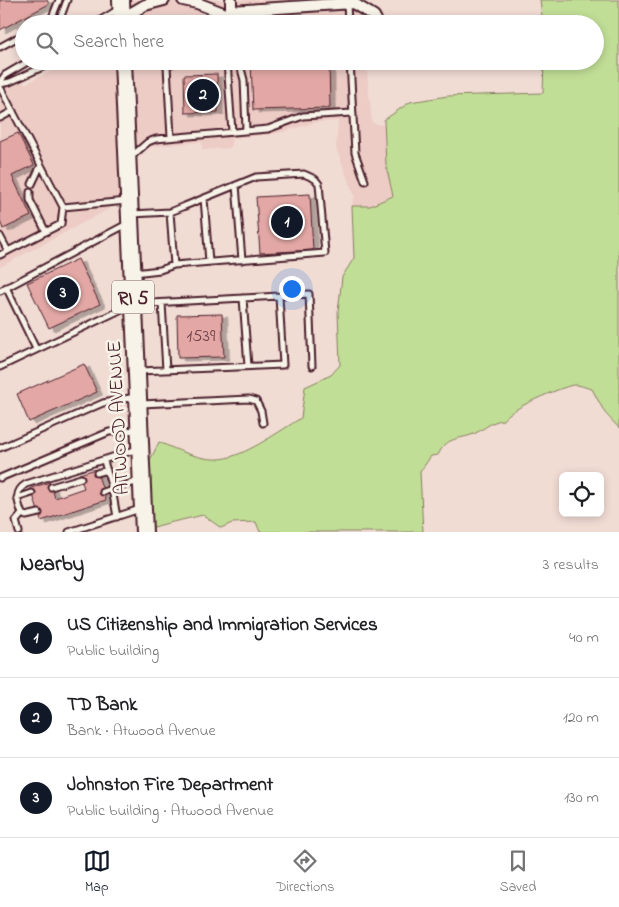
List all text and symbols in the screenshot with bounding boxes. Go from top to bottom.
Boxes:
search box [15,15,604,70]
icon: search [33,29,61,57]
text: Search here [73,29,164,56]
pin: 2 [187,76,219,114]
pin: 1 [271,203,303,241]
pin: 3 [47,274,79,312]
your location [279,276,305,302]
road number: RI 5 [112,280,154,314]
house number: 1539 [187,324,216,350]
street label: ATWOOD AVENUE [101,340,138,496]
map controls [559,472,604,517]
button: locate [559,472,604,517]
text: Nearby [20,550,84,580]
text: 3 results [543,553,599,577]
text: US Citizenship and Immigration Services [67,612,378,639]
text: 1 [33,626,39,650]
text: 40 m [569,626,599,650]
text: Public building [67,639,159,663]
text: TD Bank [67,692,137,719]
text: 2 [32,706,40,730]
text: 120 m [563,706,599,730]
text: Bank · Atwood Avenue [67,719,216,743]
text: Johnston Fire Department [67,772,273,799]
text: 3 [33,786,39,810]
text: 130 m [564,786,599,810]
text: Public building · Atwood Avenue [67,799,274,823]
tab: Map [83,847,111,898]
tab: Directions [276,847,334,898]
tab: Saved [500,847,536,898]

